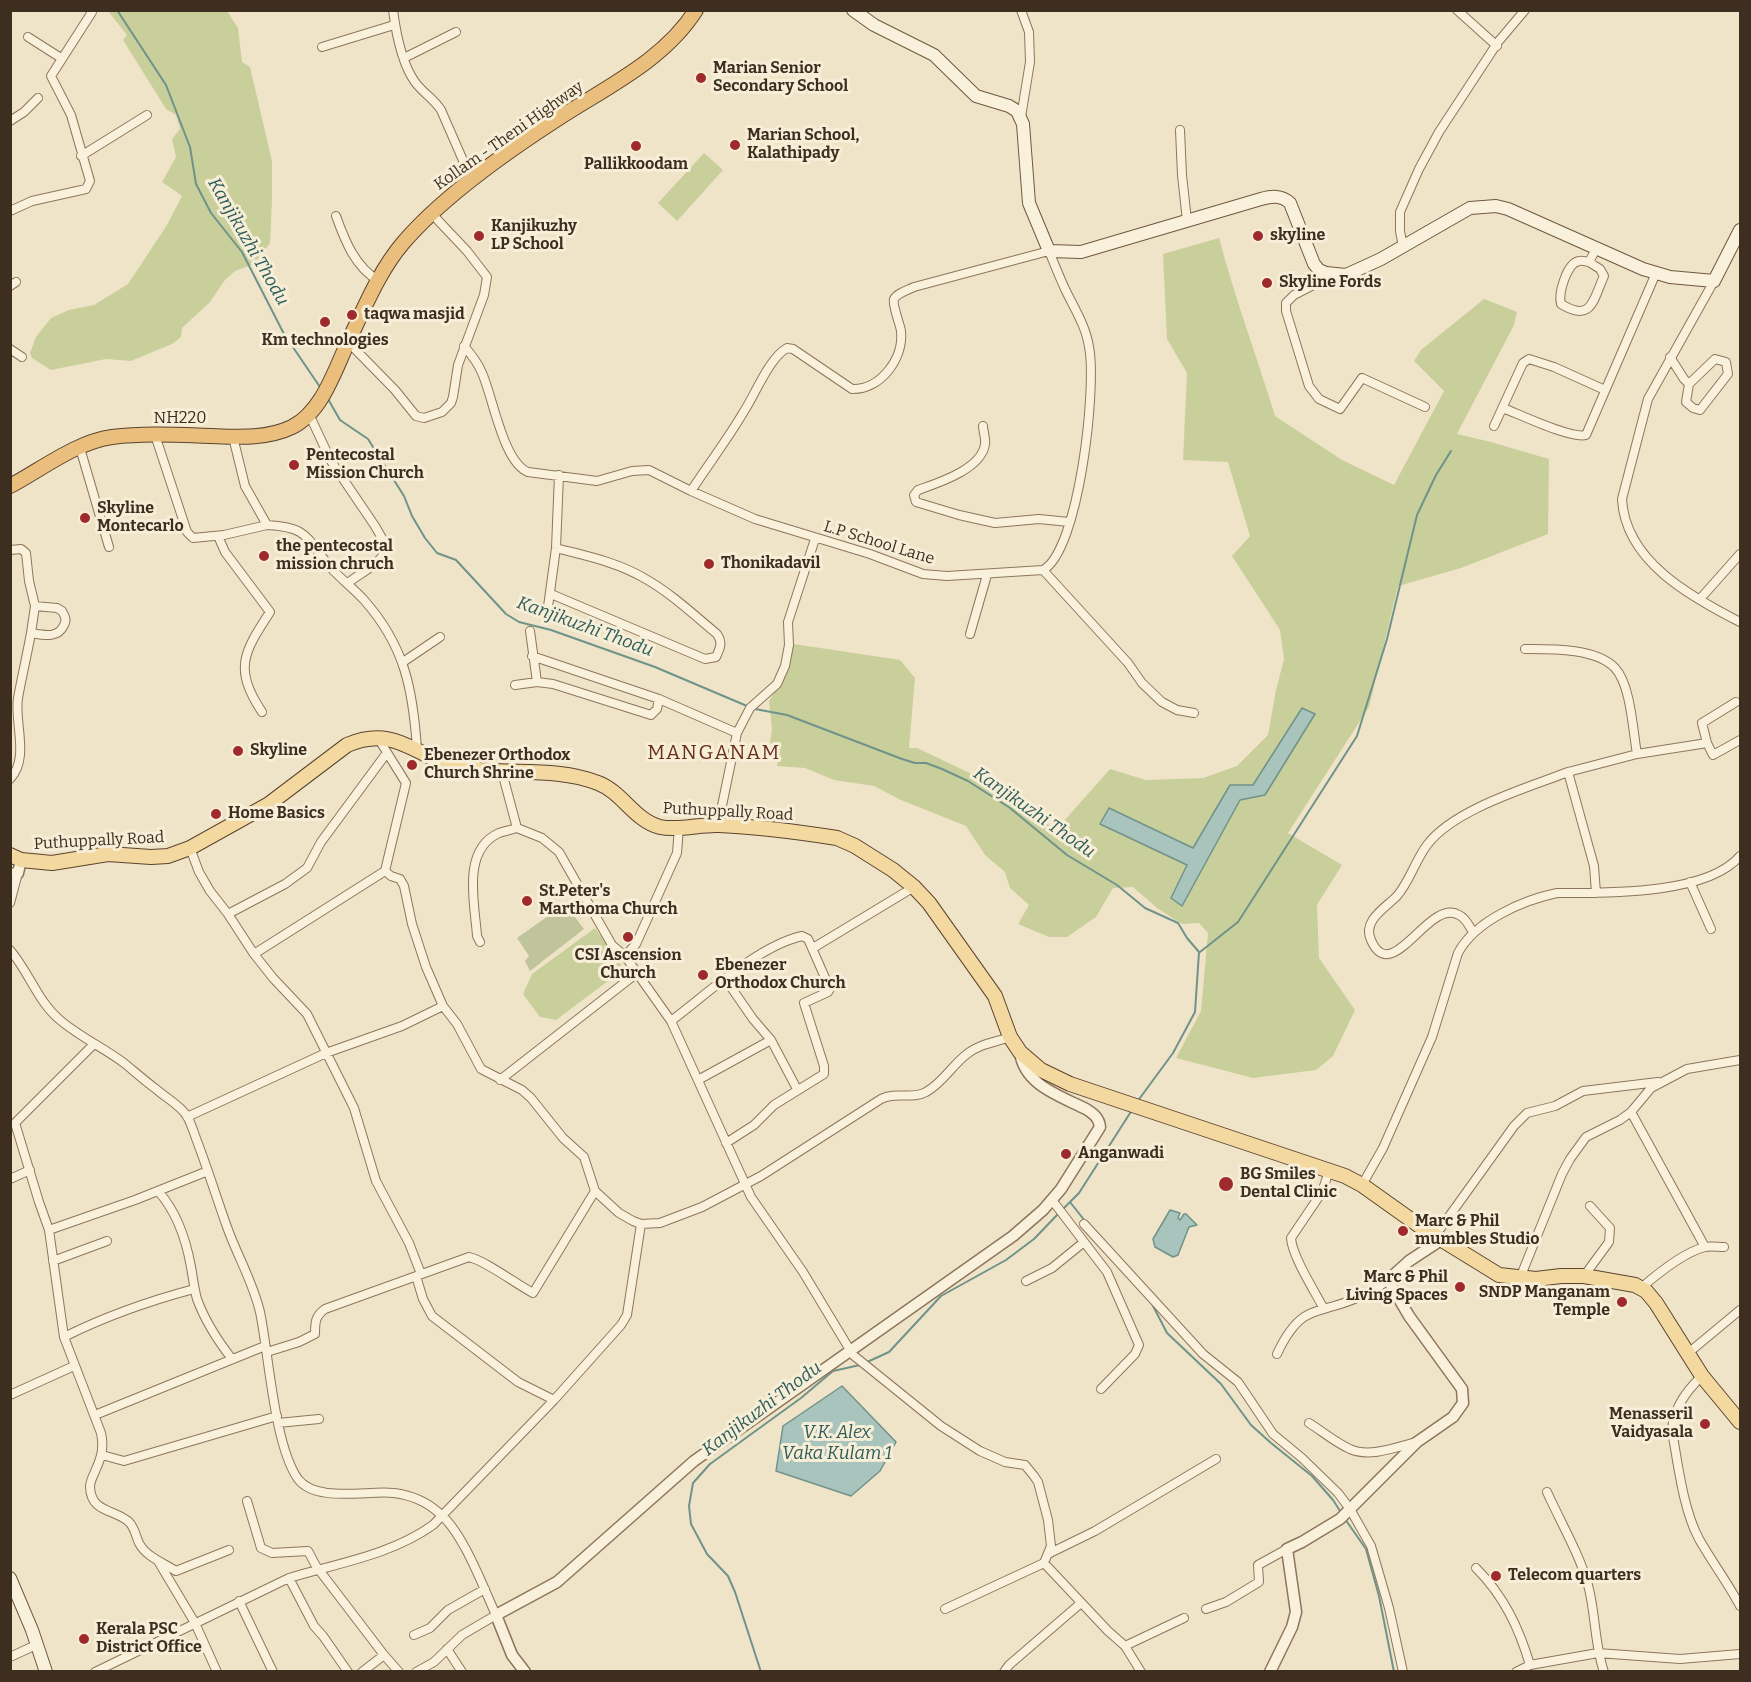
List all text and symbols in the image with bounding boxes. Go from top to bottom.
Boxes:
place label: Marian Senior Secondary School [713,59,848,97]
marker: Marian Senior Secondary School [694,71,708,85]
street label: Kollam - Theni Highway [431,77,587,195]
place label: Marian School, Kalathipady [747,126,859,164]
marker: Marian School, Kalathipady [728,138,742,152]
marker: Pallikkoodam [629,139,643,153]
place label: Pallikkoodam [584,155,688,175]
water label: Kanjikuzhi Thodu [203,174,293,310]
place label: Kanjikuzhy LP School [491,217,577,255]
place label: skyline [1270,226,1325,246]
marker: Kanjikuzhy LP School [472,229,486,243]
marker: skyline [1251,229,1265,243]
place label: Skyline Fords [1279,273,1381,293]
marker: Skyline Fords [1260,276,1274,290]
place label: taqwa masjid [364,305,465,325]
marker: taqwa masjid [345,308,359,322]
marker: Km technologies [318,315,332,329]
place label: Km technologies [261,331,389,351]
street label: NH220 [153,409,207,429]
place label: Pentecostal Mission Church [306,446,424,484]
marker: Pentecostal Mission Church [287,458,301,472]
place label: Skyline Montecarlo [97,499,184,537]
marker: Skyline Montecarlo [78,511,92,525]
street label: L.P School Lane [821,517,937,569]
place label: the pentecostal mission chruch [276,537,394,575]
marker: the pentecostal mission chruch [257,549,271,563]
place label: Thonikadavil [721,554,820,574]
marker: Thonikadavil [702,557,716,571]
water label: Kanjikuzhi Thodu [514,592,656,662]
place label: Skyline [250,741,307,761]
district label: MANGANAM [647,741,781,765]
marker: Skyline [231,744,245,758]
place label: Ebenezer Orthodox Church Shrine [424,746,570,784]
marker: Ebenezer Orthodox Church Shrine [405,758,419,772]
water label: Kanjikuzhi Thodu [969,763,1099,863]
street label: Puthuppally Road [662,799,794,825]
place label: Home Basics [228,804,325,824]
marker: Home Basics [209,807,223,821]
street label: Puthuppally Road [33,828,165,854]
place label: St.Peter's Marthoma Church [539,882,678,920]
marker: St.Peter's Marthoma Church [520,894,534,908]
marker: CSI Ascension Church [621,930,635,944]
place label: CSI Ascension Church [575,946,681,984]
place label: Ebenezer Orthodox Church [715,956,846,994]
marker: Ebenezer Orthodox Church [696,968,710,982]
place label: Anganwadi [1078,1144,1164,1164]
marker: Anganwadi [1059,1147,1073,1161]
place label: BG Smiles Dental Clinic [1240,1165,1337,1203]
marker: BG Smiles Dental Clinic [1217,1175,1235,1193]
place label: Marc & Phil mumbles Studio [1415,1212,1540,1250]
marker: Marc & Phil mumbles Studio [1396,1224,1410,1238]
place label: Marc & Phil Living Spaces [1346,1268,1448,1306]
marker: Marc & Phil Living Spaces [1453,1280,1467,1294]
place label: SNDP Manganam Temple [1479,1283,1610,1321]
marker: SNDP Manganam Temple [1615,1295,1629,1309]
water label: Kanjikuzhi Thodu [698,1357,826,1461]
place label: Menasseril Vaidyasala [1609,1405,1693,1443]
marker: Menasseril Vaidyasala [1698,1417,1712,1431]
water label: V.K. Alex Vaka Kulam 1 [782,1422,892,1464]
place label: Telecom quarters [1508,1566,1641,1586]
marker: Telecom quarters [1489,1569,1503,1583]
place label: Kerala PSC District Office [96,1620,202,1658]
marker: Kerala PSC District Office [77,1632,91,1646]

